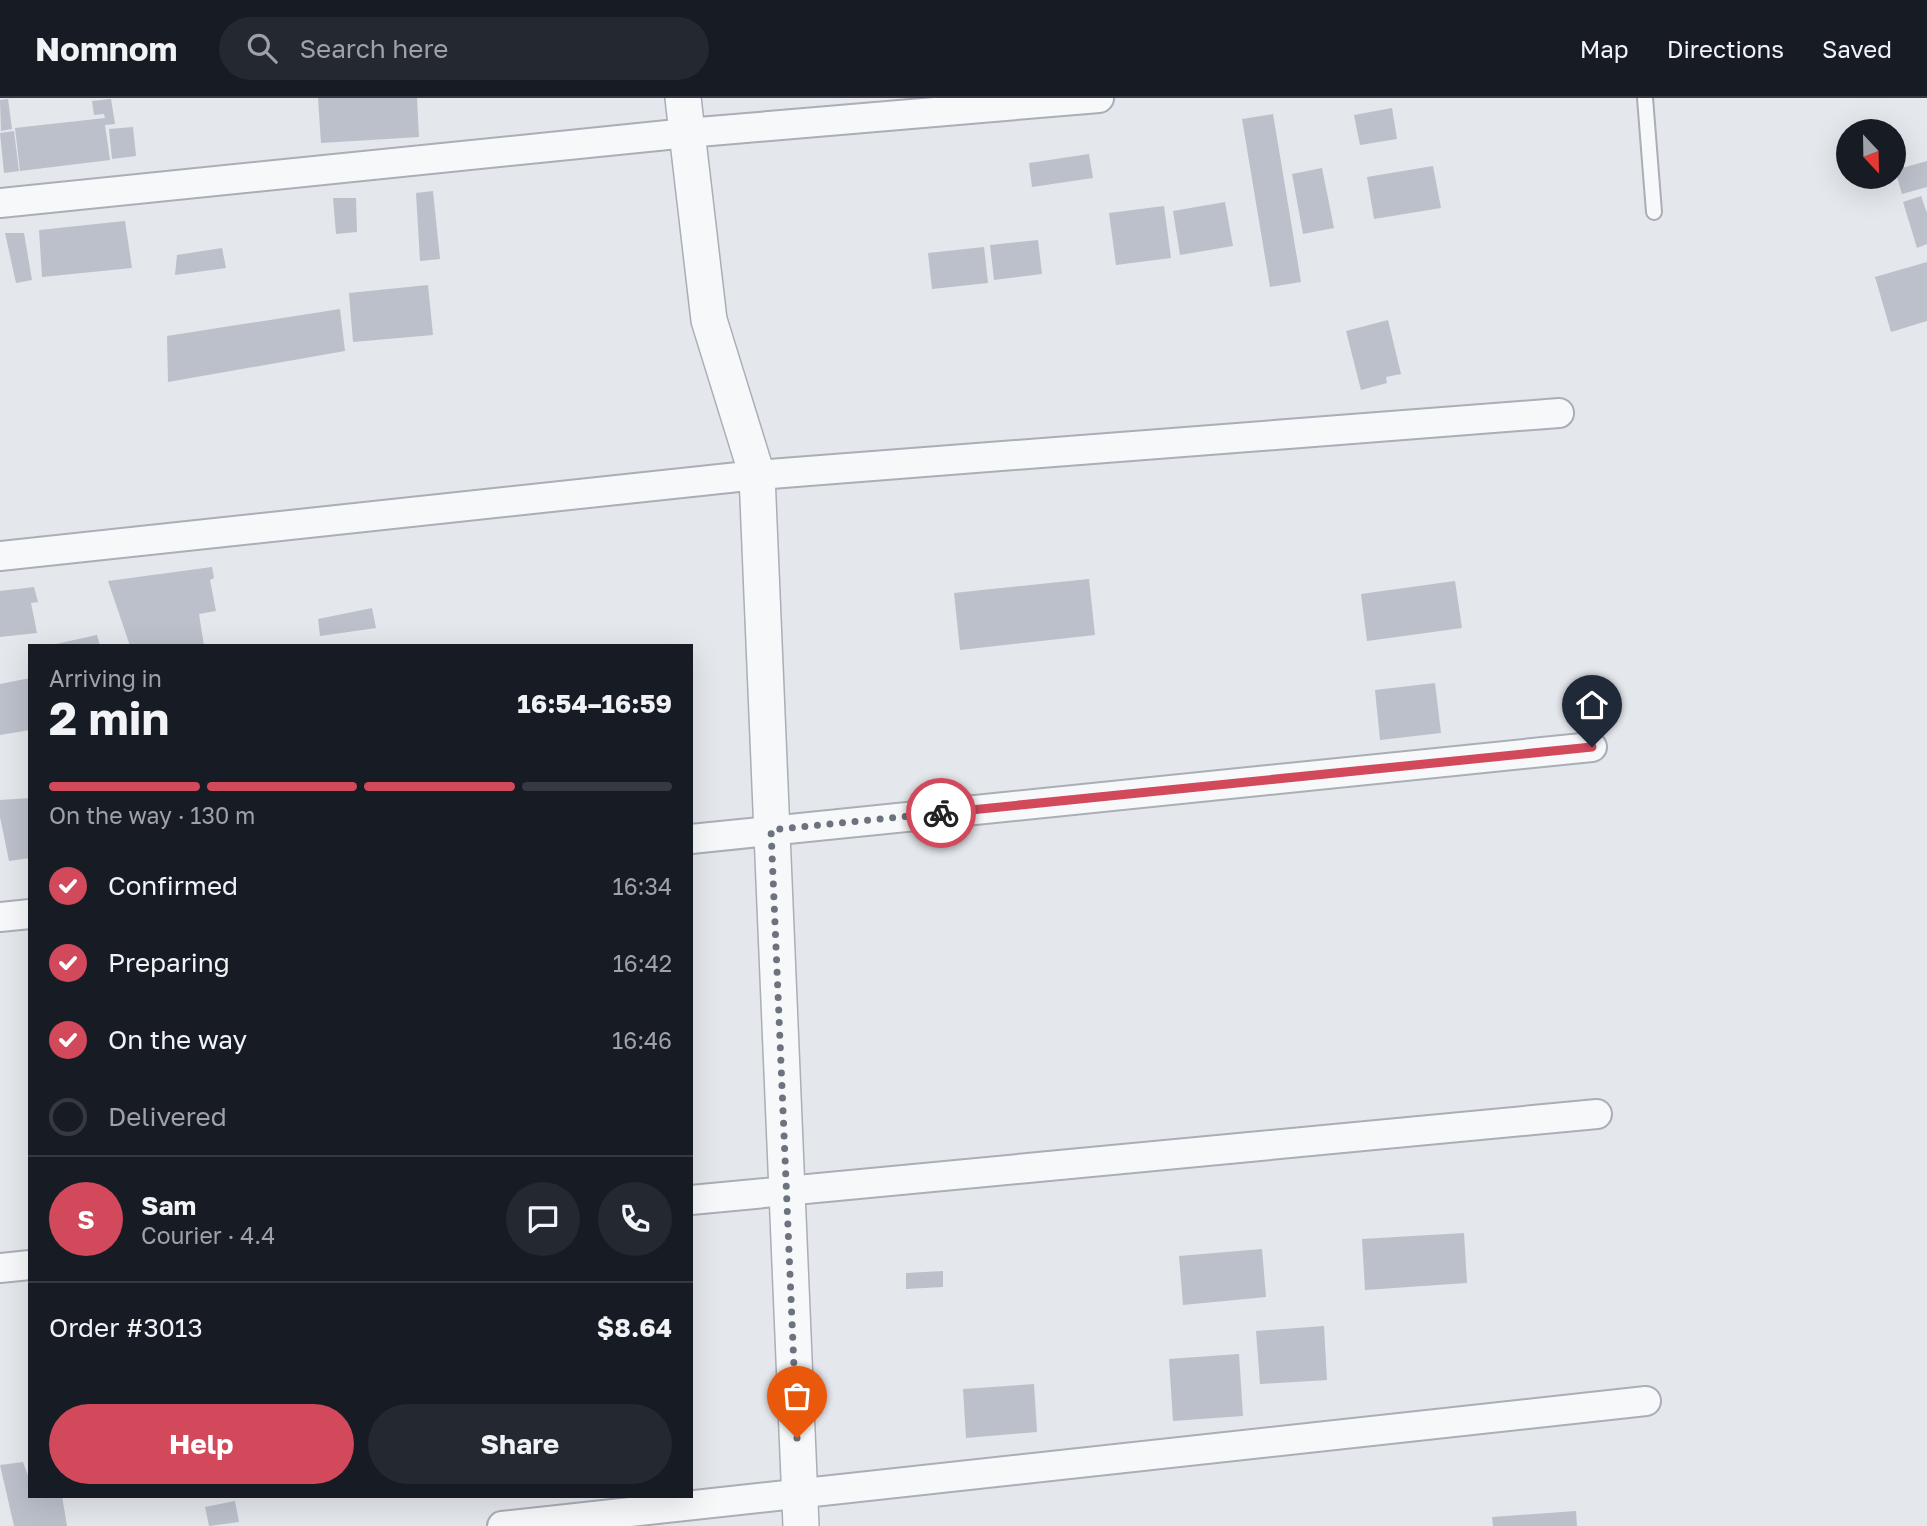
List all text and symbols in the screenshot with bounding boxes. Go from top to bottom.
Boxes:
search box [219,17,709,80]
text: Nomnom [35,29,177,68]
icon: search [243,29,281,67]
text: Search here [299,33,448,64]
text: Map [1580,34,1629,63]
text: Directions [1667,34,1784,63]
text: Saved [1822,34,1892,63]
north arrow [1836,119,1906,189]
map controls [1836,119,1906,189]
text: Arriving in [49,664,162,692]
pin [1562,675,1622,747]
icon: home [1573,686,1611,724]
text: 16:54–16:59 [517,688,672,719]
text: 2 min [49,690,169,745]
courier [906,778,976,848]
icon: bike [922,794,960,832]
text: On the way · 130 m [49,801,255,829]
icon: check [49,867,87,905]
text: Confirmed [108,870,238,901]
text: 16:34 [613,872,672,900]
icon: check [49,944,87,982]
text: Preparing [108,947,230,978]
text: 16:42 [613,949,672,977]
icon: check [49,1021,87,1059]
text: On the way [108,1024,247,1055]
text: 16:46 [612,1026,672,1054]
text: Delivered [108,1101,227,1132]
button: chat [506,1182,580,1256]
button: phone [598,1182,672,1256]
text: Sam [141,1190,196,1221]
text: S [77,1204,95,1235]
text: Courier · 4.4 [141,1221,275,1249]
text: Order #3013 [49,1312,203,1343]
text: $8.64 [597,1312,672,1343]
pin [767,1366,827,1438]
icon: bag [778,1377,816,1415]
button: Help [49,1404,354,1484]
button: Share [368,1404,672,1484]

